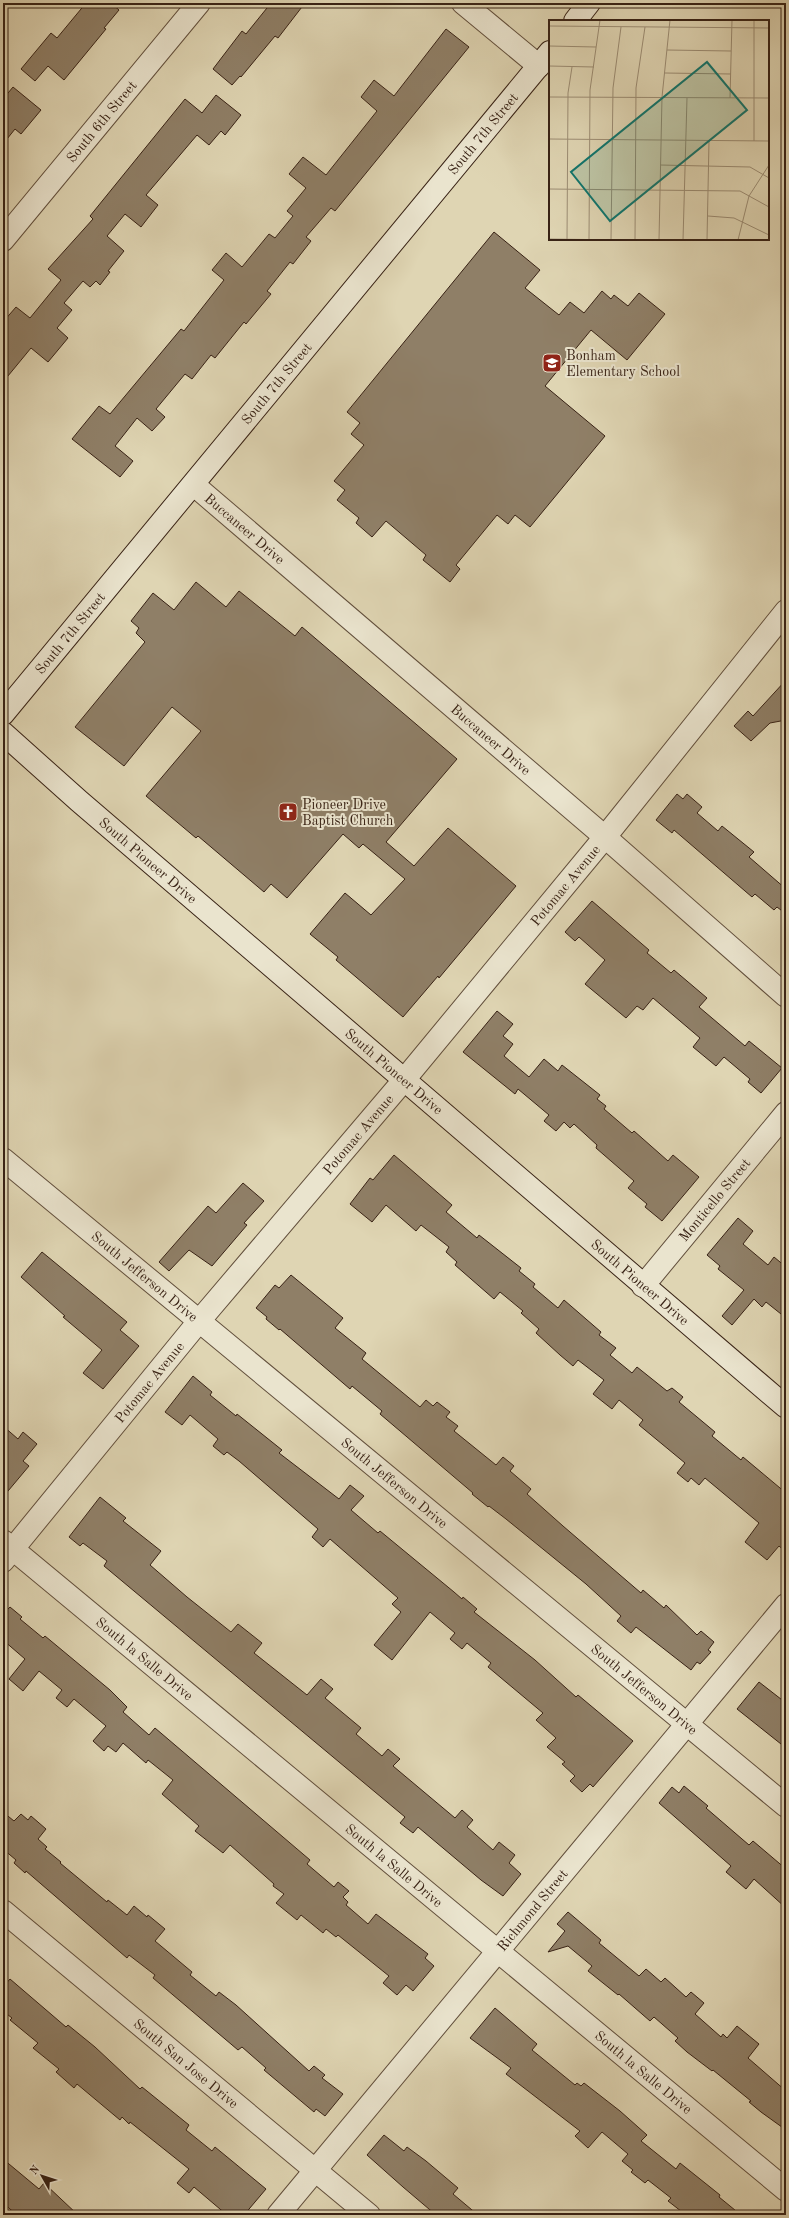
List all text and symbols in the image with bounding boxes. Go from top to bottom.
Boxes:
inset map [549,20,769,240]
street label: South 6th Street [64,78,140,165]
street label: South 7th Street [446,91,521,178]
street label: South 7th Street [239,340,315,427]
place label: Bonham Elementary School [566,349,680,379]
school or university icon: Bonham Elementary School [541,352,563,374]
street label: Buccaneer Drive [202,491,287,567]
street label: South 7th Street [33,590,108,677]
street label: Buccaneer Drive [448,702,533,778]
place label: Pioneer Drive Baptist Church [302,798,394,828]
church icon: Pioneer Drive Baptist Church [277,801,299,823]
street label: South Pioneer Drive [96,815,199,907]
street label: Potomac Avenue [529,843,603,929]
street label: South Pioneer Drive [342,1026,445,1117]
street label: Potomac Avenue [321,1092,396,1178]
street label: Monticello Street [677,1156,753,1245]
street label: South Jefferson Drive [88,1229,200,1325]
street label: South Pioneer Drive [588,1237,691,1328]
street label: Potomac Avenue [113,1340,187,1426]
street label: South Jefferson Drive [338,1436,450,1531]
street label: South la Salle Drive [93,1615,195,1703]
street label: South Jefferson Drive [588,1642,700,1738]
street label: South la Salle Drive [342,1822,445,1910]
street label: Richmond Street [495,1867,571,1954]
street label: South San Jose Drive [130,2017,240,2111]
street label: South la Salle Drive [592,2029,694,2117]
north arrow [22,2156,62,2196]
text: N [28,2163,43,2177]

